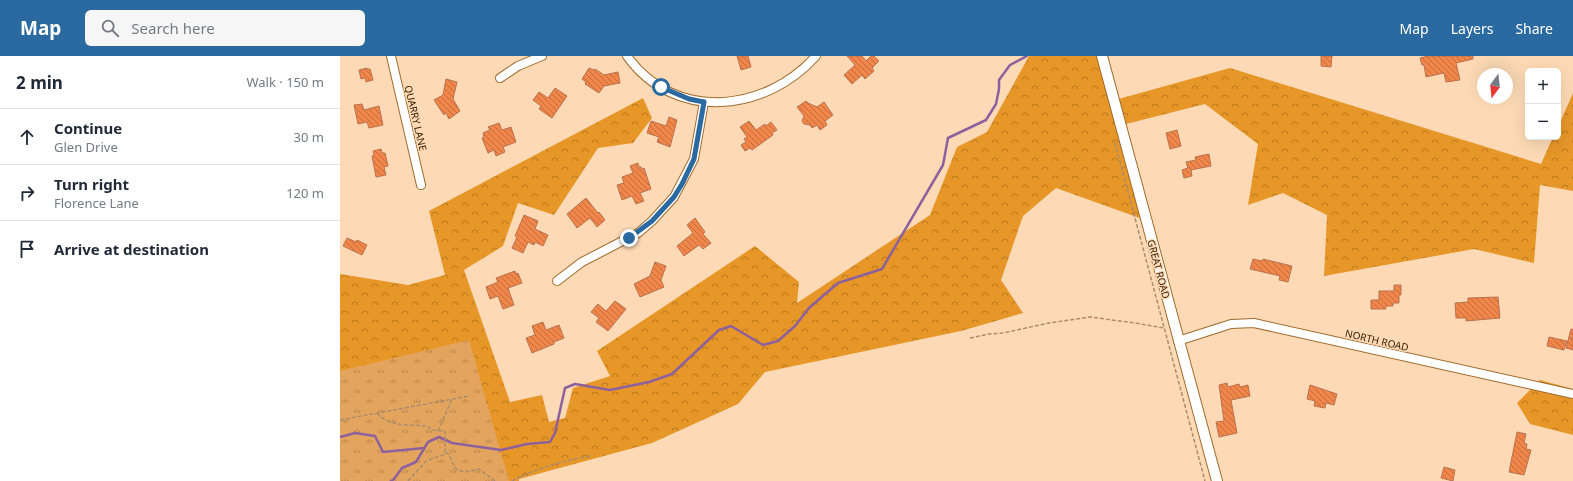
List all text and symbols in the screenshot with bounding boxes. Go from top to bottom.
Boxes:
search box [85,10,365,46]
text: Map [20,15,61,41]
icon: search [99,17,121,39]
text: Search here [131,18,215,38]
text: Map [1400,19,1429,38]
text: Layers [1451,19,1493,38]
text: Share [1515,19,1553,38]
north arrow [1477,68,1513,104]
map controls [1525,68,1561,140]
button: + [1525,68,1561,104]
text: 2 min [16,71,63,94]
text: Walk · 150 m [246,73,324,91]
route start [652,78,670,96]
street label: QUARRY LANE [402,84,430,152]
button: − [1525,104,1561,140]
text: Continue [54,118,122,138]
icon: ahead [16,126,38,148]
text: 30 m [294,128,324,146]
text: Glen Drive [54,138,118,156]
text: Turn right [54,174,129,194]
icon: right [16,182,38,204]
text: 120 m [286,184,324,202]
text: Florence Lane [54,194,139,212]
route end [620,229,638,247]
icon: arrive [16,238,38,260]
street label: GREAT ROAD [1144,238,1174,300]
text: Arrive at destination [54,239,209,259]
street label: NORTH ROAD [1344,326,1410,354]

